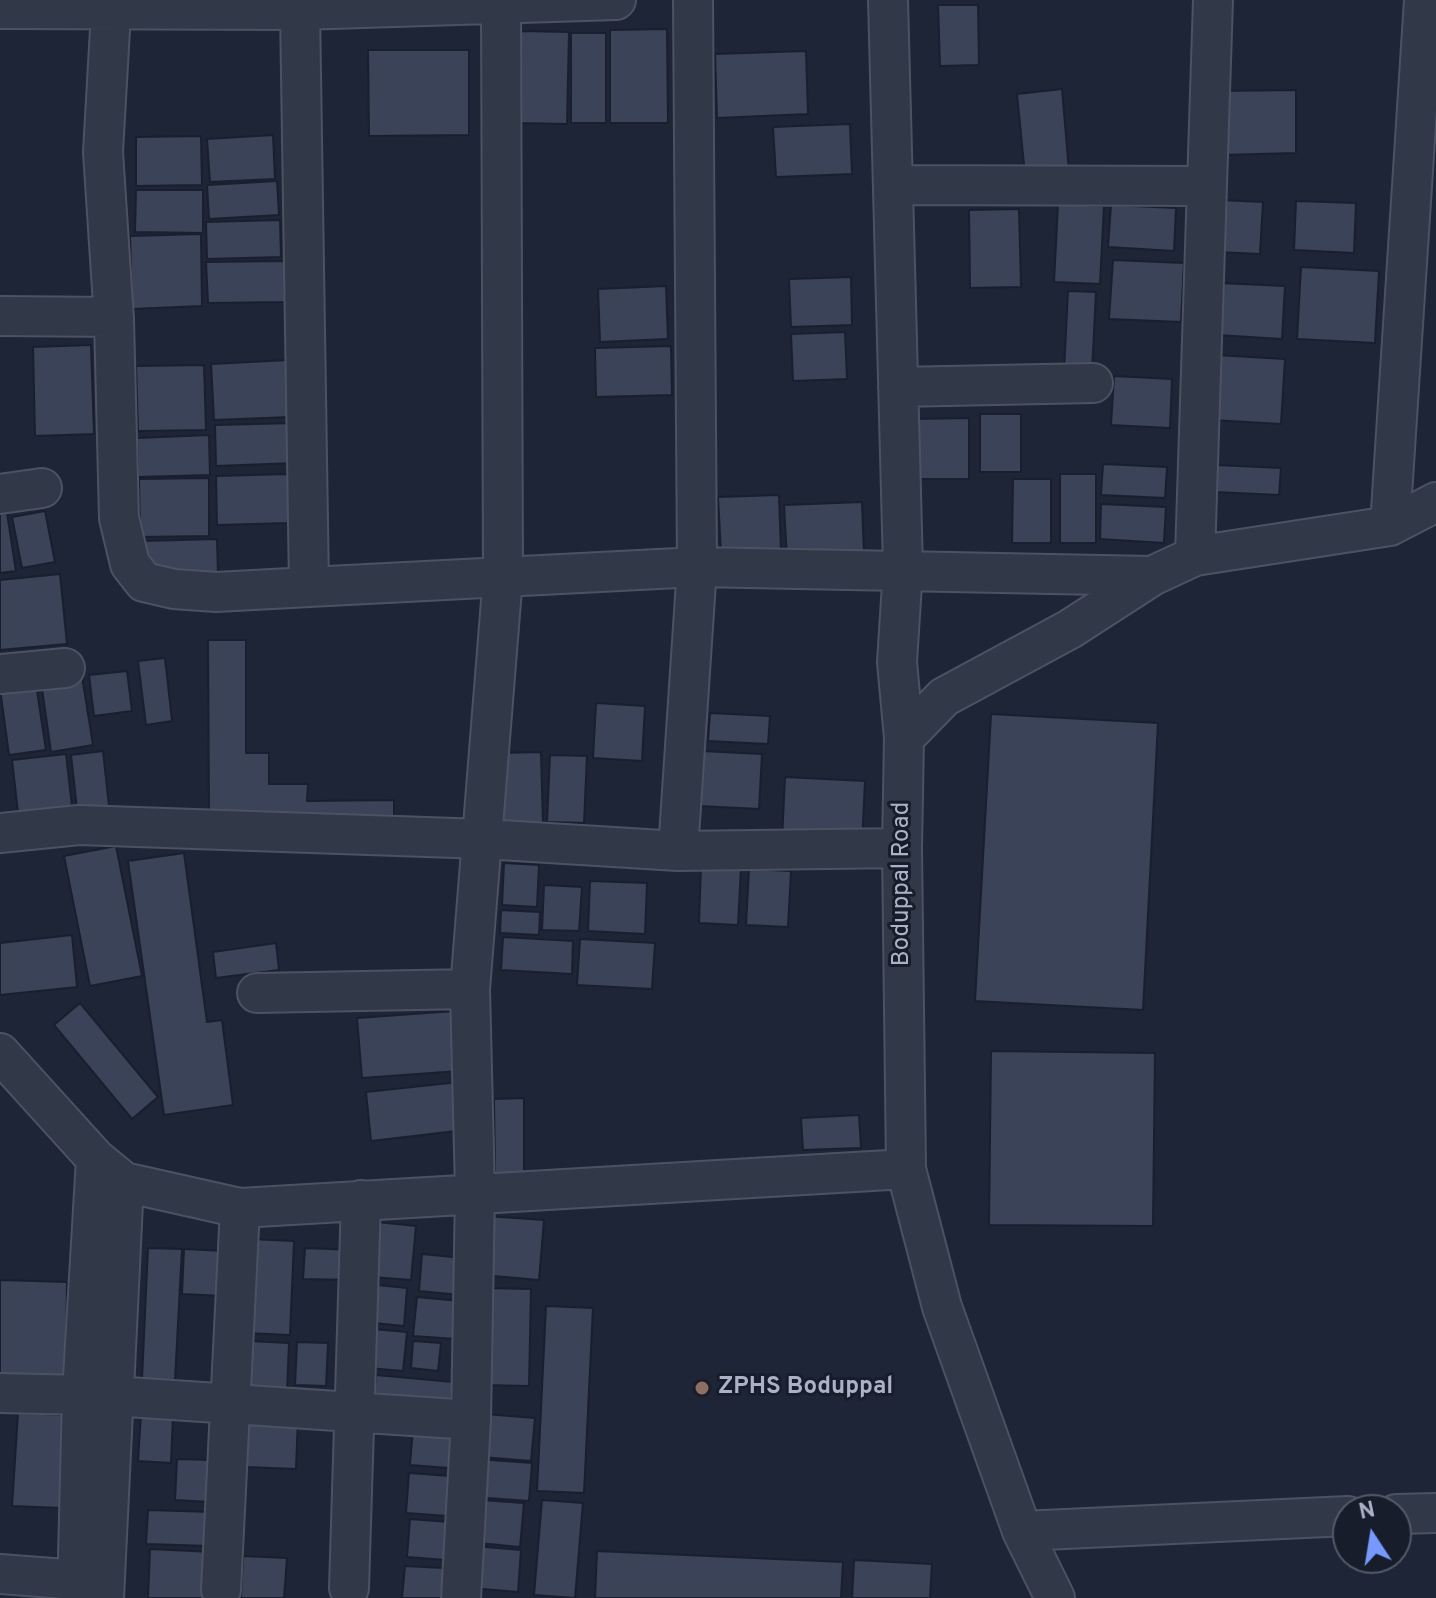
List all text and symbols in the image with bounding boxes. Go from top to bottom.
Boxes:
street label: Boduppal Road [889,802,917,966]
place label: ZPHS Boduppal [718,1374,893,1402]
marker: ZPHS Boduppal [693,1379,711,1397]
north arrow [1332,1494,1412,1574]
text: N [1357,1497,1378,1527]

